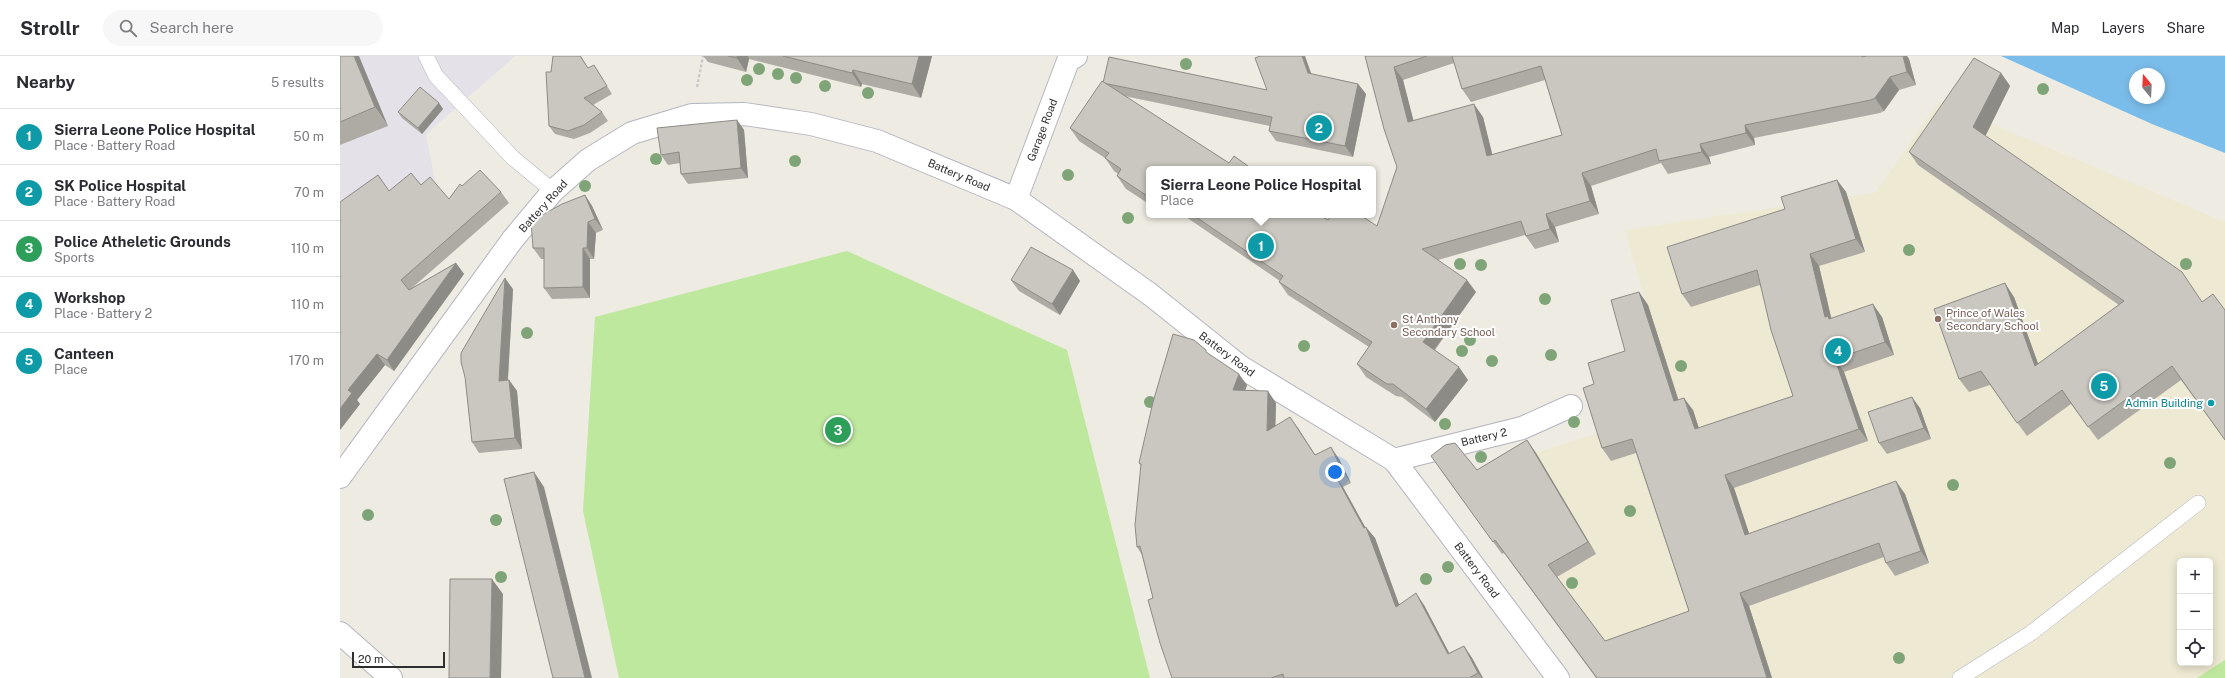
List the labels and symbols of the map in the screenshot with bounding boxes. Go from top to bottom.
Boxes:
north arrow [2129,68,2165,104]
street label: Garage Road [1025,97,1059,163]
pin: 2 [1306,113,1332,143]
street label: Battery Road [926,157,992,193]
street label: Battery Road [516,177,570,235]
pin: 1 [1248,231,1274,261]
place label: Prince of Wales Secondary School [1946,307,2039,332]
place label: St Anthony Secondary School [1402,313,1495,338]
marker: Prince of Wales Secondary School [1933,314,1943,324]
marker: St Anthony Secondary School [1389,320,1399,330]
street label: Battery Road [1197,329,1257,379]
pin: 4 [1825,336,1851,366]
pin: 5 [2091,371,2117,401]
place label: Admin Building [2125,397,2203,409]
marker: Admin Building [2206,398,2216,408]
pin: 3 [825,415,851,445]
street label: Battery 2 [1460,426,1509,448]
your location [1325,462,1345,482]
street label: Battery Road [1452,540,1502,600]
scale bar [352,650,445,669]

